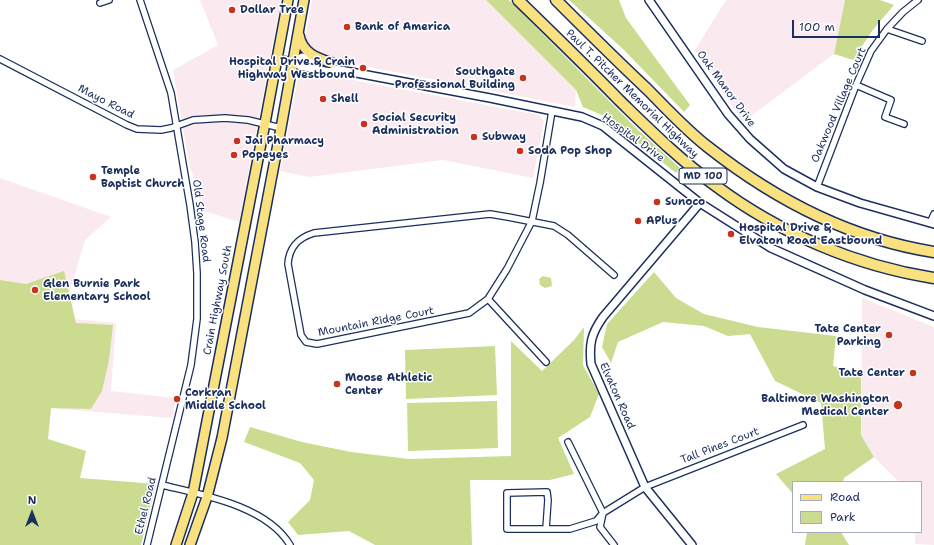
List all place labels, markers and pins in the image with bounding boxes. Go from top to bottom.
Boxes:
place label: Dollar Tree [240,3,304,17]
marker: Dollar Tree [227,5,237,15]
place label: Bank of America [355,20,450,34]
marker: Bank of America [342,22,352,32]
place label: Hospital Drive & Crain Highway Westbound [229,55,355,81]
marker: Hospital Drive & Crain Highway Westbound [358,63,368,73]
place label: Southgate Professional Building [395,65,515,91]
marker: Southgate Professional Building [518,73,528,83]
place label: Shell [331,92,359,106]
marker: Shell [318,94,328,104]
place label: Social Security Administration [372,111,459,137]
marker: Social Security Administration [359,119,369,129]
place label: Subway [482,130,526,144]
marker: Subway [469,132,479,142]
place label: Jai Pharmacy [245,134,324,148]
marker: Jai Pharmacy [232,136,242,146]
place label: Soda Pop Shop [528,144,612,158]
marker: Soda Pop Shop [515,146,525,156]
place label: Popeyes [242,148,288,162]
marker: Popeyes [229,150,239,160]
place label: Temple Baptist Church [101,164,185,190]
marker: Temple Baptist Church [88,172,98,182]
place label: Sunoco [665,195,705,209]
marker: Sunoco [652,197,662,207]
place label: APlus [646,214,678,228]
marker: APlus [633,216,643,226]
place label: Hospital Drive & Elvaton Road Eastbound [739,221,882,247]
marker: Hospital Drive & Elvaton Road Eastbound [726,229,736,239]
place label: Glen Burnie Park Elementary School [43,277,151,303]
marker: Glen Burnie Park Elementary School [30,285,40,295]
place label: Tate Center Parking [814,322,881,348]
marker: Tate Center Parking [884,330,894,340]
place label: Tate Center [838,366,905,380]
marker: Tate Center [908,368,918,378]
place label: Moose Athletic Center [345,371,432,397]
marker: Moose Athletic Center [332,379,342,389]
place label: Corkran Middle School [185,386,266,412]
place label: Baltimore Washington Medical Center [761,392,889,418]
marker: Corkran Middle School [172,394,182,404]
marker: Baltimore Washington Medical Center [892,399,904,411]

